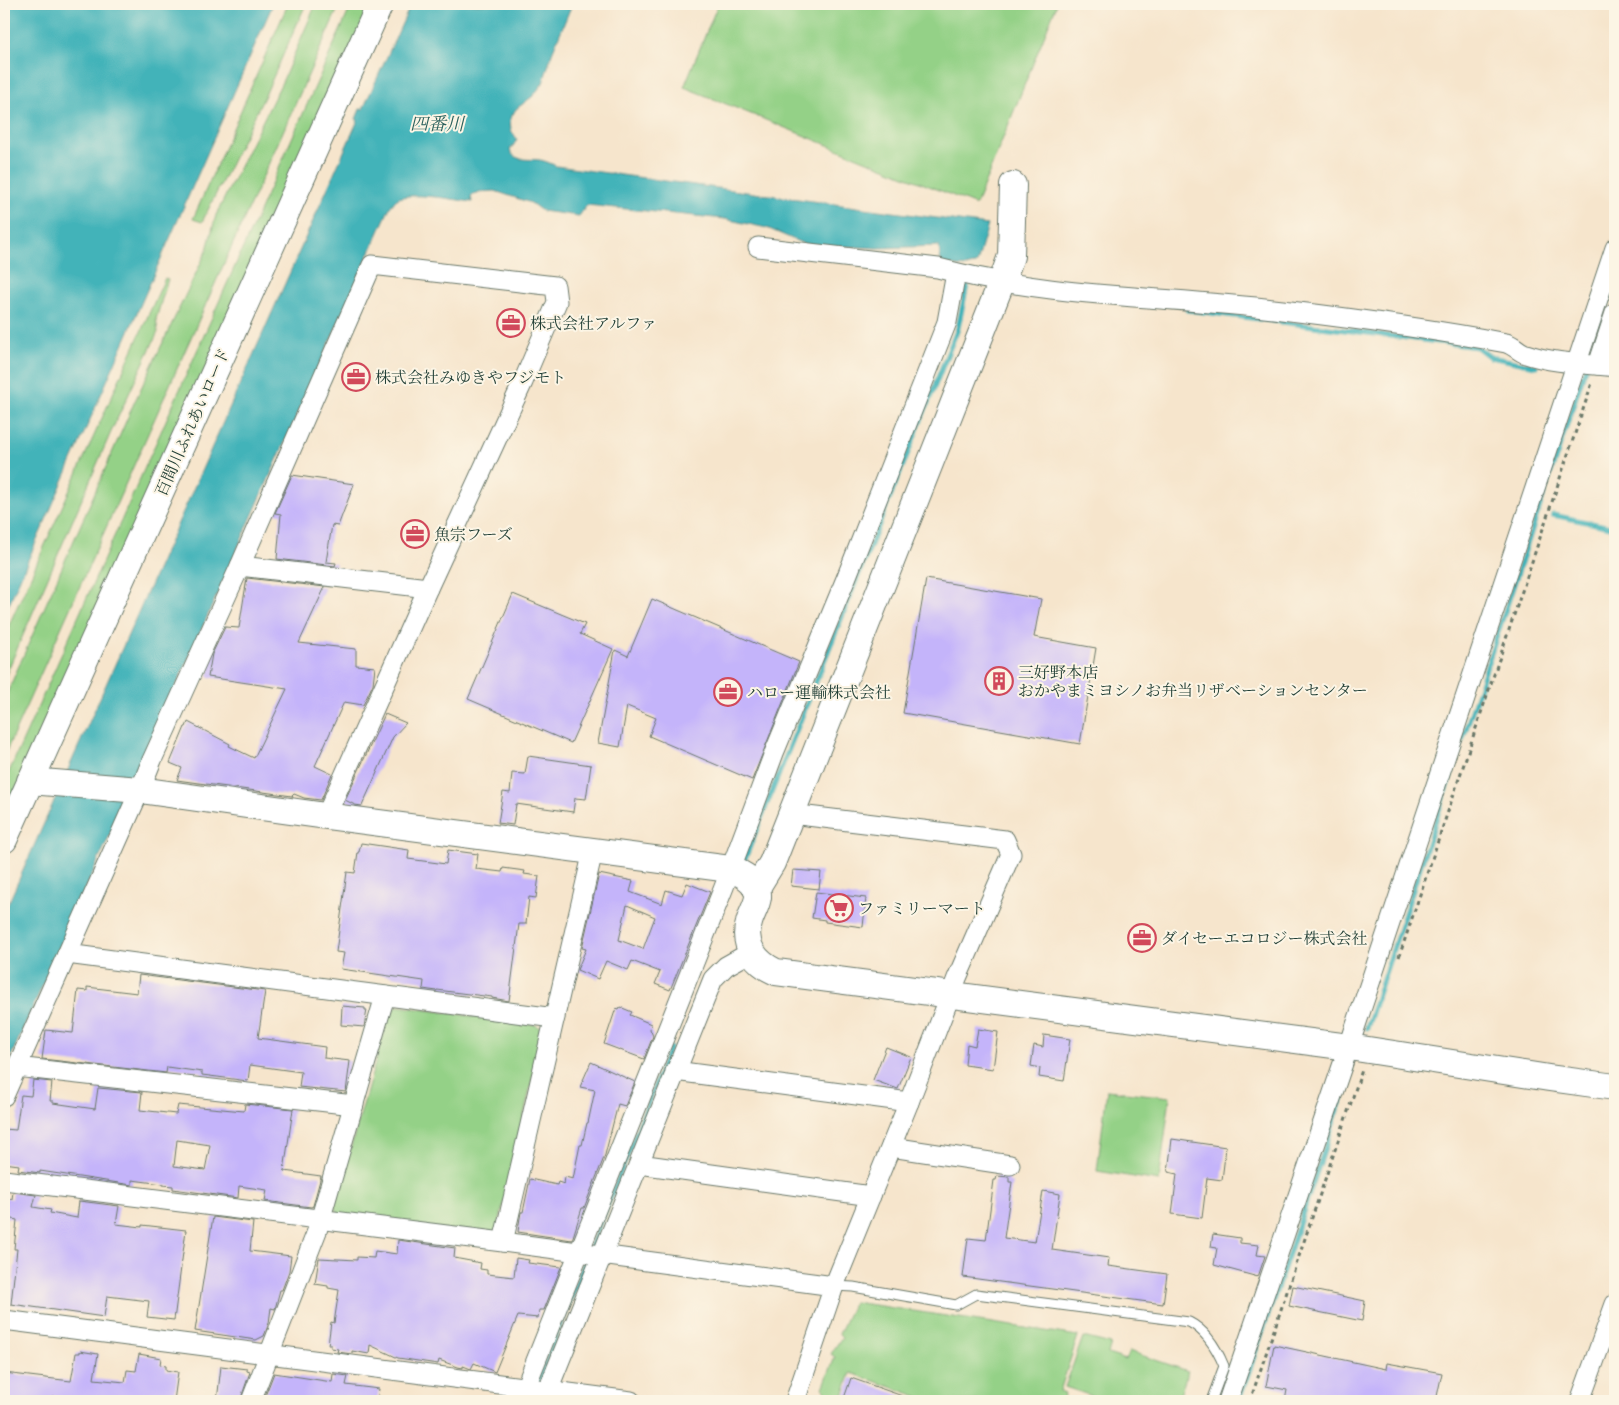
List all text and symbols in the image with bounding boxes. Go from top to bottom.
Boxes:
water label: 四番川 [410,110,466,137]
office icon: 株式会社アルファ [496,308,526,338]
place label: 株式会社アルファ [530,311,657,335]
street label: 百間川ふれあいロード [148,344,236,500]
office icon: 株式会社みゆきやフジモト [341,362,371,392]
place label: 株式会社みゆきやフジモト [375,365,566,389]
office icon: 魚宗フーズ [400,519,430,549]
place label: 魚宗フーズ [434,522,513,546]
place label: 三好野本店 おかやまミヨシノお弁当リザベーションセンター [1018,660,1368,702]
building icon: 三好野本店 おかやまミヨシノお弁当リザベーションセンター [984,666,1014,696]
office icon: ハロー運輸株式会社 [713,677,743,707]
place label: ハロー運輸株式会社 [747,680,891,704]
supermarket icon: ファミリーマート [824,893,854,923]
place label: ファミリーマート [858,896,986,920]
office icon: ダイセーエコロジー株式会社 [1127,923,1157,953]
place label: ダイセーエコロジー株式会社 [1161,926,1368,950]

